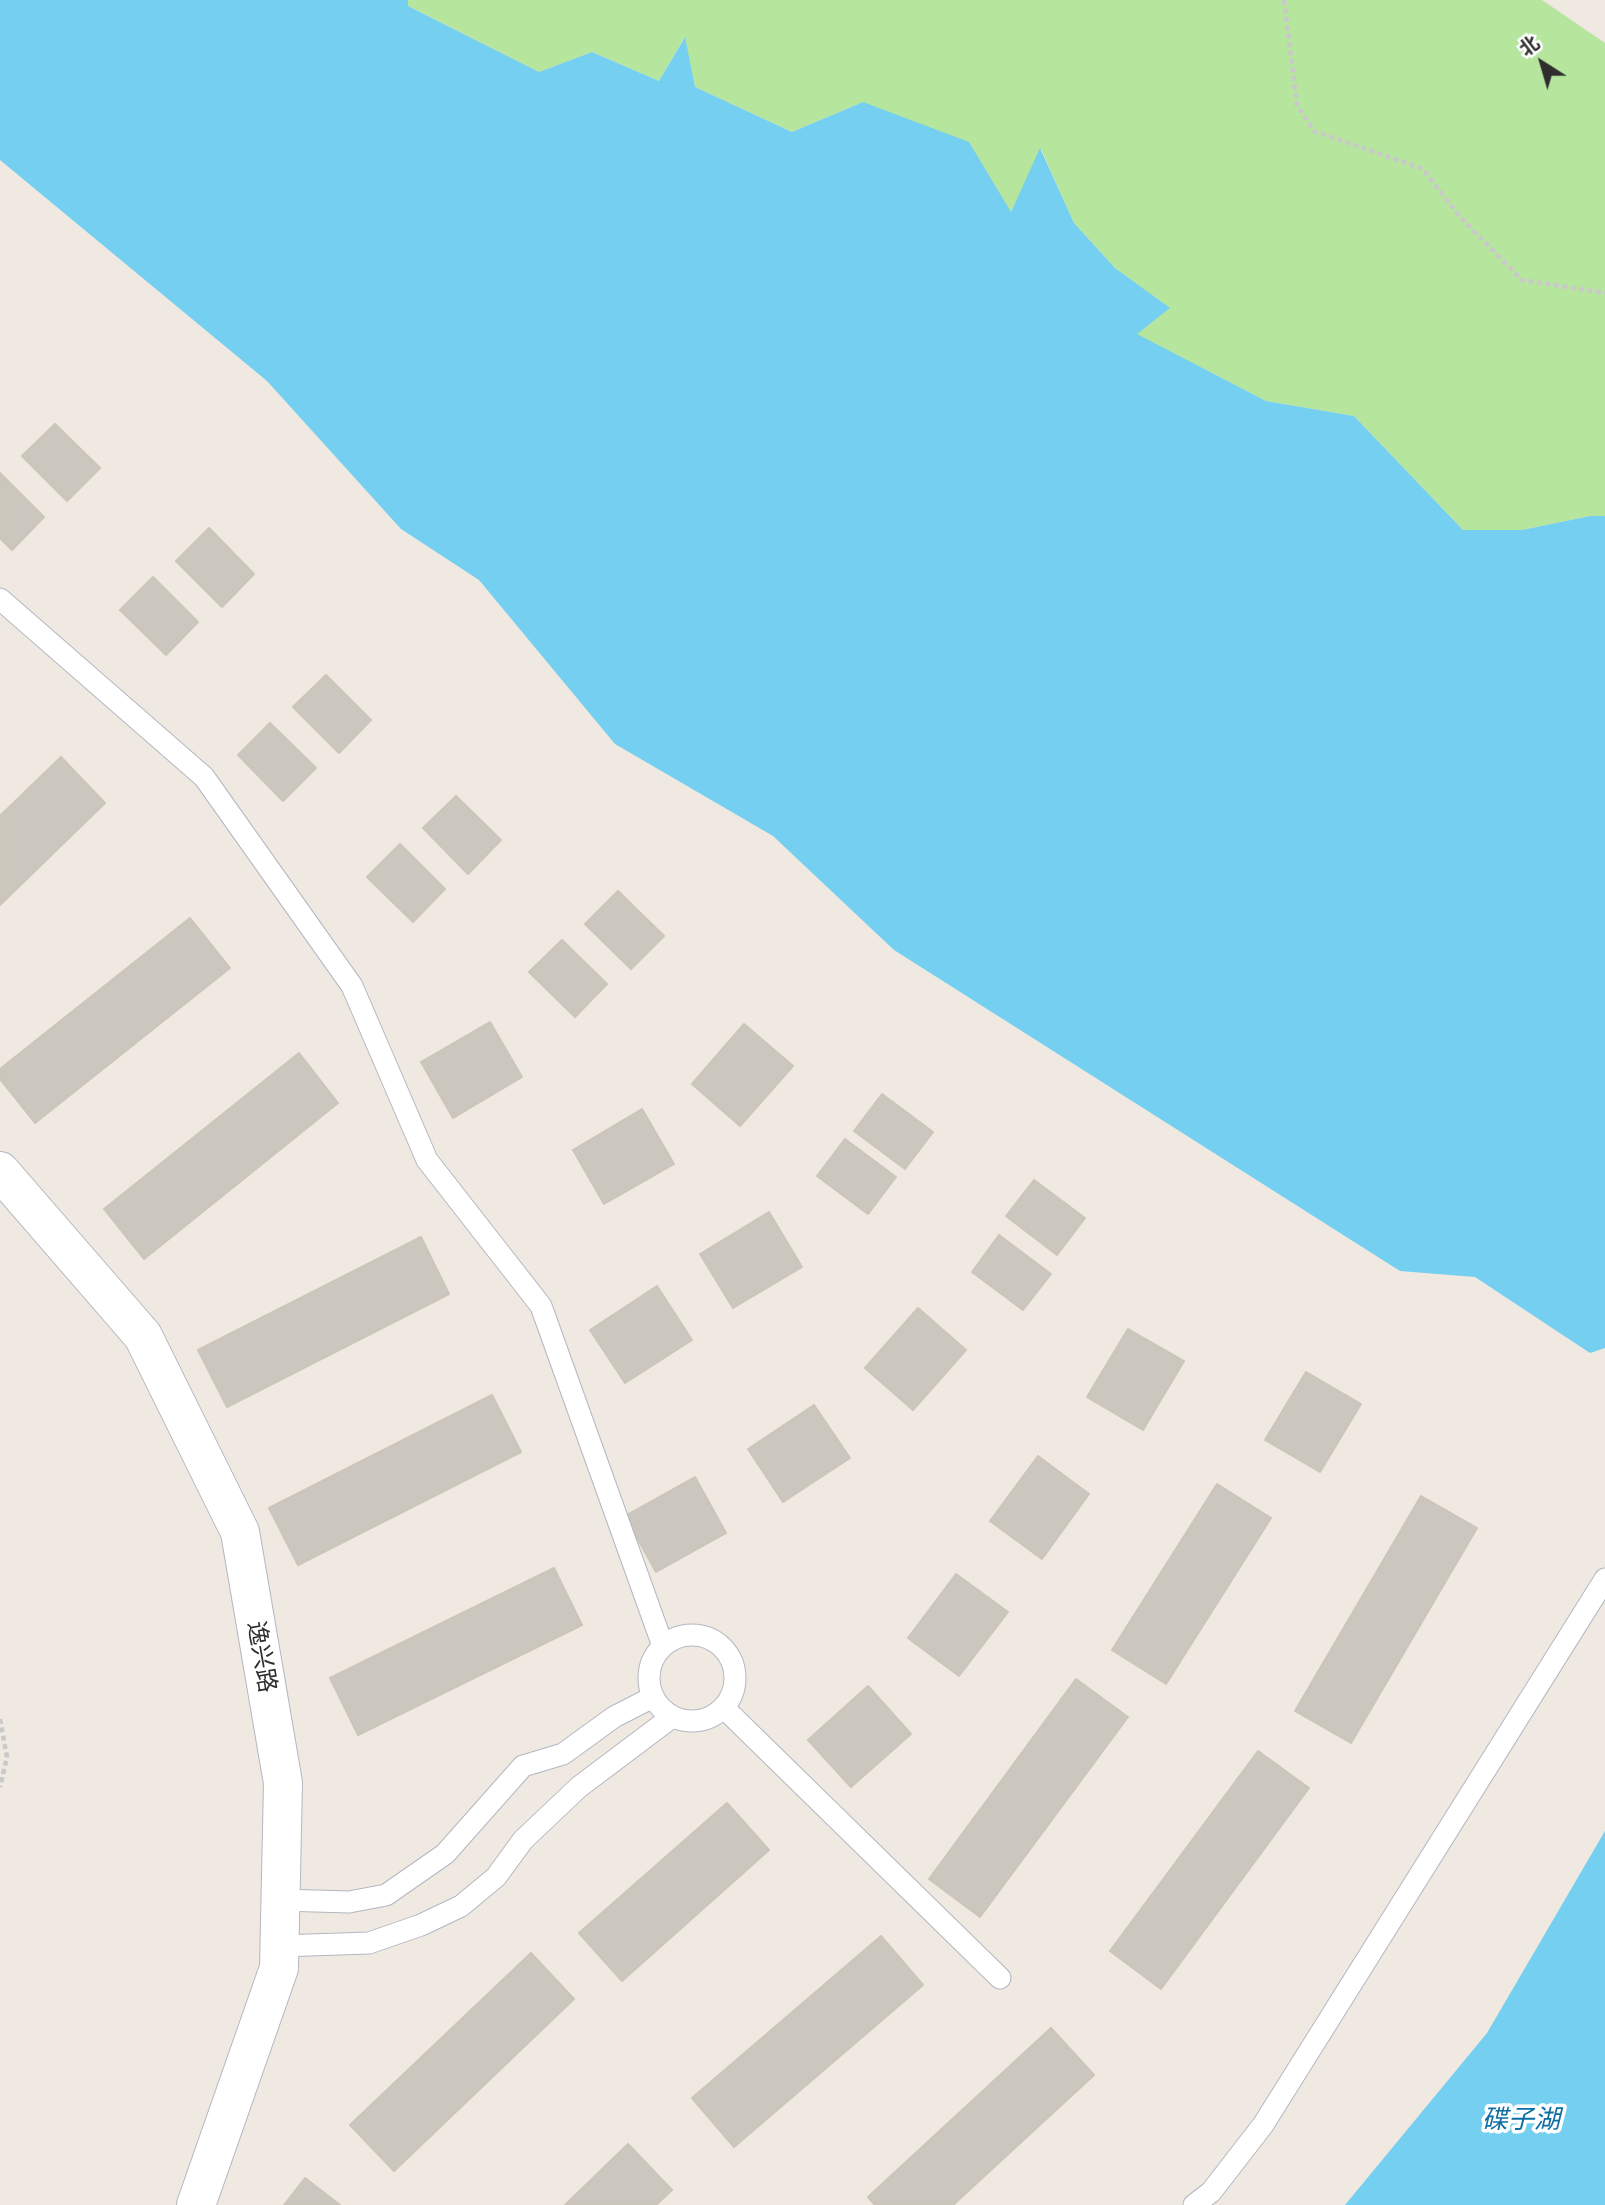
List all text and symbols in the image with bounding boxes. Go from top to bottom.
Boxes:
north arrow [1507,28,1577,98]
text: 北 [1515,32,1544,61]
street label: 逸兴路 [241,1619,281,1695]
water label: 碟子湖 [1482,2105,1560,2137]

